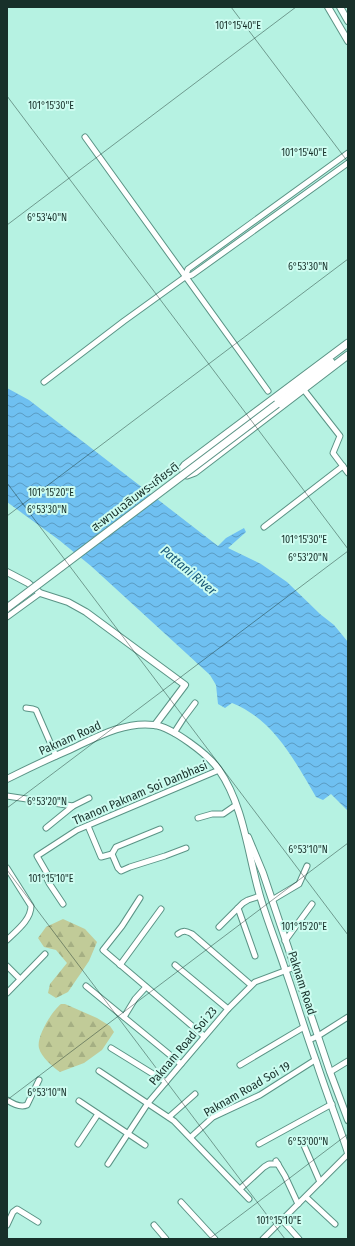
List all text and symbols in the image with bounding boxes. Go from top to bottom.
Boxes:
text: 101°15'40"E [215,20,261,32]
text: 101°15'30"E [28,100,74,112]
text: 101°15'40"E [281,147,327,159]
text: 6°53'40"N [27,212,67,224]
text: 6°53'30"N [288,261,328,273]
street label: สะพานเฉลิมพระเกียรติ [88,460,182,534]
text: 101°15'20"E [28,487,74,499]
text: 6°53'30"N [27,504,67,516]
text: 101°15'30"E [281,534,327,546]
water label: Pattani River [158,543,220,598]
text: 6°53'20"N [288,552,328,564]
street label: Paknam Road [37,718,103,758]
street label: Thanon Paknam Soi Danbhasi [71,758,209,828]
text: 6°53'20"N [27,796,67,808]
text: 6°53'10"N [288,844,328,856]
text: 101°15'10"E [28,873,74,885]
text: 101°15'20"E [281,921,327,933]
street label: Paknam Road [285,949,319,1017]
street label: Paknam Road Soi 23 [146,1004,220,1088]
street label: Paknam Road Soi 19 [201,1058,293,1119]
text: 6°53'10"N [27,1087,67,1099]
text: 6°53'00"N [288,1136,328,1148]
text: 101°15'10"E [256,1215,302,1227]

